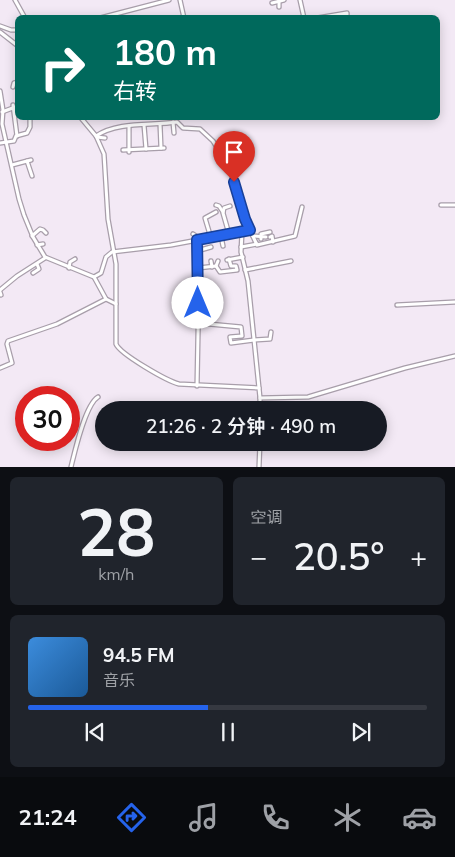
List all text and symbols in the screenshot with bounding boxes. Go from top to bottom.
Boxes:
text: 180 m [113,30,217,74]
icon: right [30,35,95,100]
text: 右转 [113,77,157,105]
pin [213,131,255,182]
icon: arrive [220,138,248,166]
position arrow [171,276,223,328]
speed limit sign: 30 [15,386,80,451]
text: 21:26 · 2 分钟 · 490 m [146,414,336,438]
text: 28 [77,491,155,572]
text: 空调 [251,507,283,527]
text: 20.5° [293,532,385,580]
text: − [251,539,267,574]
text: + [410,539,427,574]
text: km/h [98,564,134,584]
text: 94.5 FM [103,643,175,667]
text: 音乐 [103,670,135,690]
icon: previous [81,718,109,746]
icon: pause [214,718,242,746]
icon: next [347,718,375,746]
icon: directions [114,800,149,835]
icon: music [186,800,221,835]
icon: phone [258,800,293,835]
icon: climate [330,800,365,835]
icon: car [402,800,437,835]
text: 21:24 [18,803,77,831]

